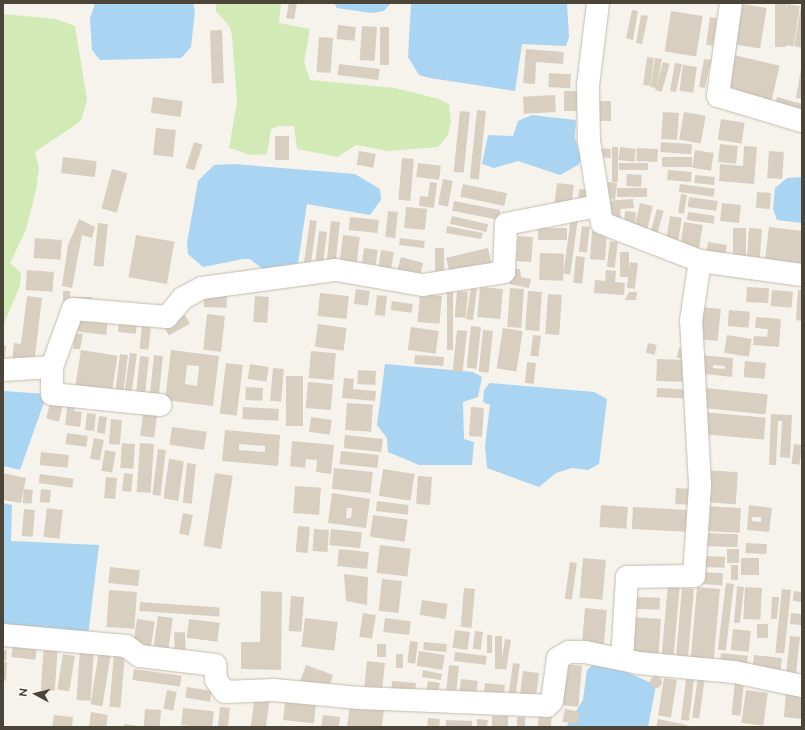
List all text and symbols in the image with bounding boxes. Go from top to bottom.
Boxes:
north arrow [16,674,56,714]
text: N [17,688,31,697]

